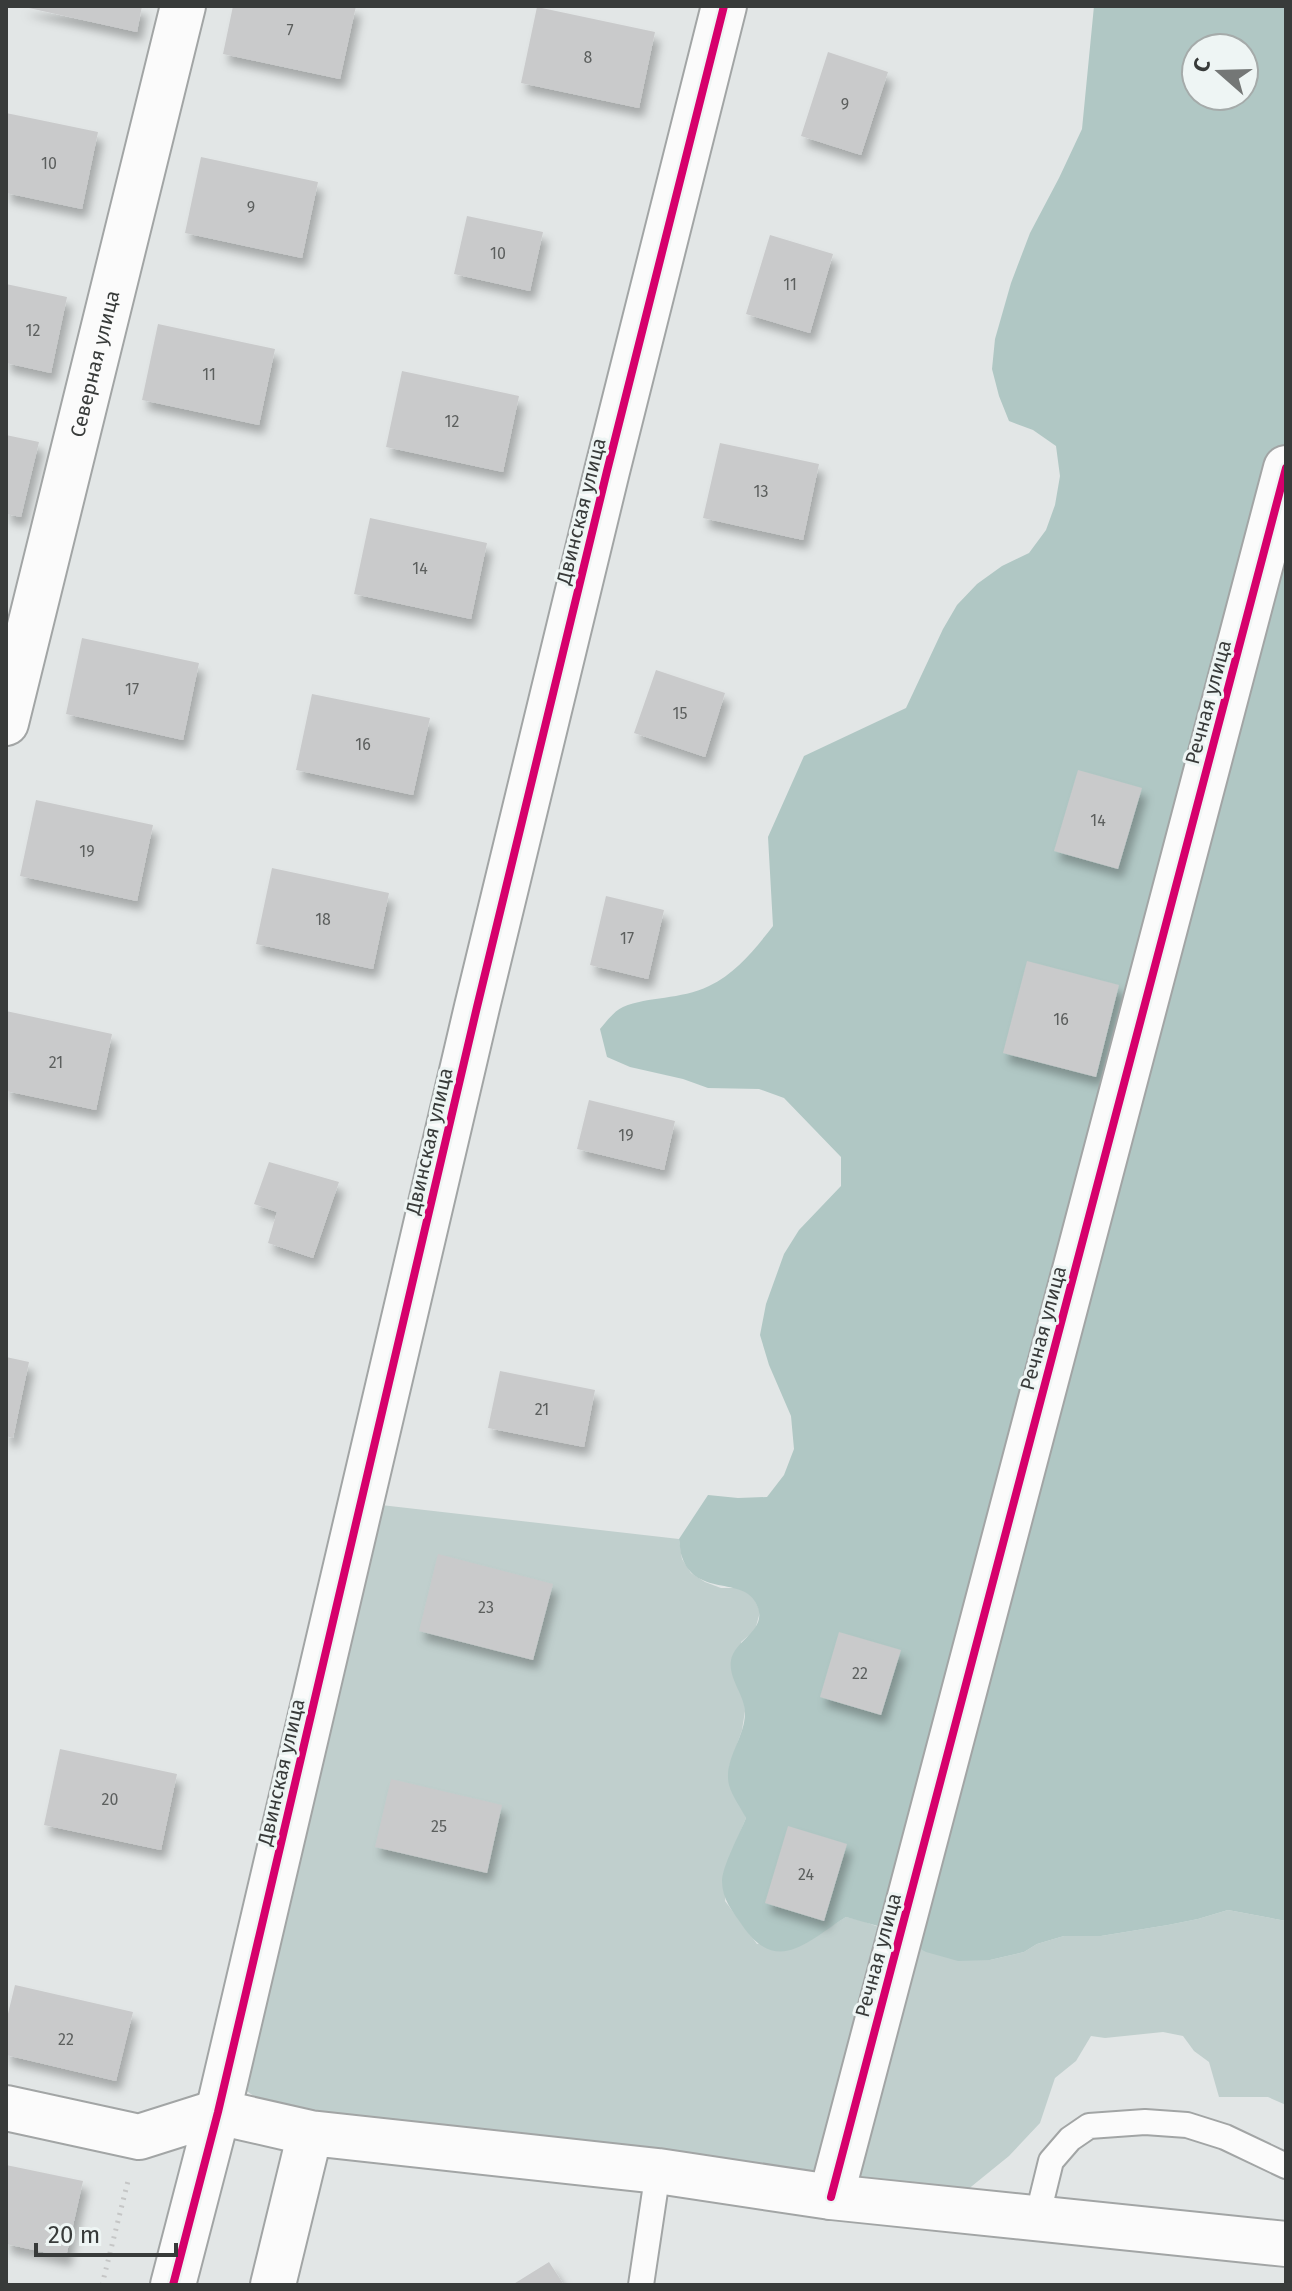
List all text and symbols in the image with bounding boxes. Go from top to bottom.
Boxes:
house number: 7 [286,21,294,40]
north arrow [1180,32,1260,112]
house number: 8 [584,48,593,67]
text: С [1187,54,1217,76]
house number: 9 [841,95,849,114]
house number: 10 [41,154,57,173]
house number: 9 [247,198,255,217]
house number: 10 [490,244,506,263]
house number: 11 [783,275,797,294]
street label: Северная улица [65,288,124,440]
house number: 12 [26,321,40,340]
house number: 11 [202,365,216,384]
house number: 12 [445,412,459,431]
street label: Двинская улица [551,435,611,588]
house number: 13 [754,482,768,501]
house number: 14 [412,559,428,578]
street label: Речная улица [1180,637,1236,767]
house number: 17 [125,680,139,699]
house number: 15 [673,704,687,723]
house number: 16 [355,735,371,754]
house number: 14 [1090,811,1106,830]
house number: 19 [79,842,95,861]
house number: 18 [315,910,331,929]
house number: 17 [620,929,634,948]
house number: 16 [1053,1010,1069,1029]
house number: 21 [49,1053,63,1072]
street label: Двинская улица [400,1065,458,1218]
house number: 19 [618,1126,634,1145]
street label: Речная улица [1015,1263,1071,1393]
house number: 21 [535,1400,549,1419]
house number: 23 [478,1598,494,1617]
house number: 22 [852,1664,868,1683]
street label: Двинская улица [252,1696,310,1849]
house number: 20 [102,1790,118,1809]
house number: 25 [431,1817,447,1836]
house number: 24 [798,1865,814,1884]
street label: Речная улица [850,1890,906,2020]
house number: 22 [58,2030,74,2049]
scale bar [36,2207,176,2257]
text: 20 m [48,2221,100,2249]

